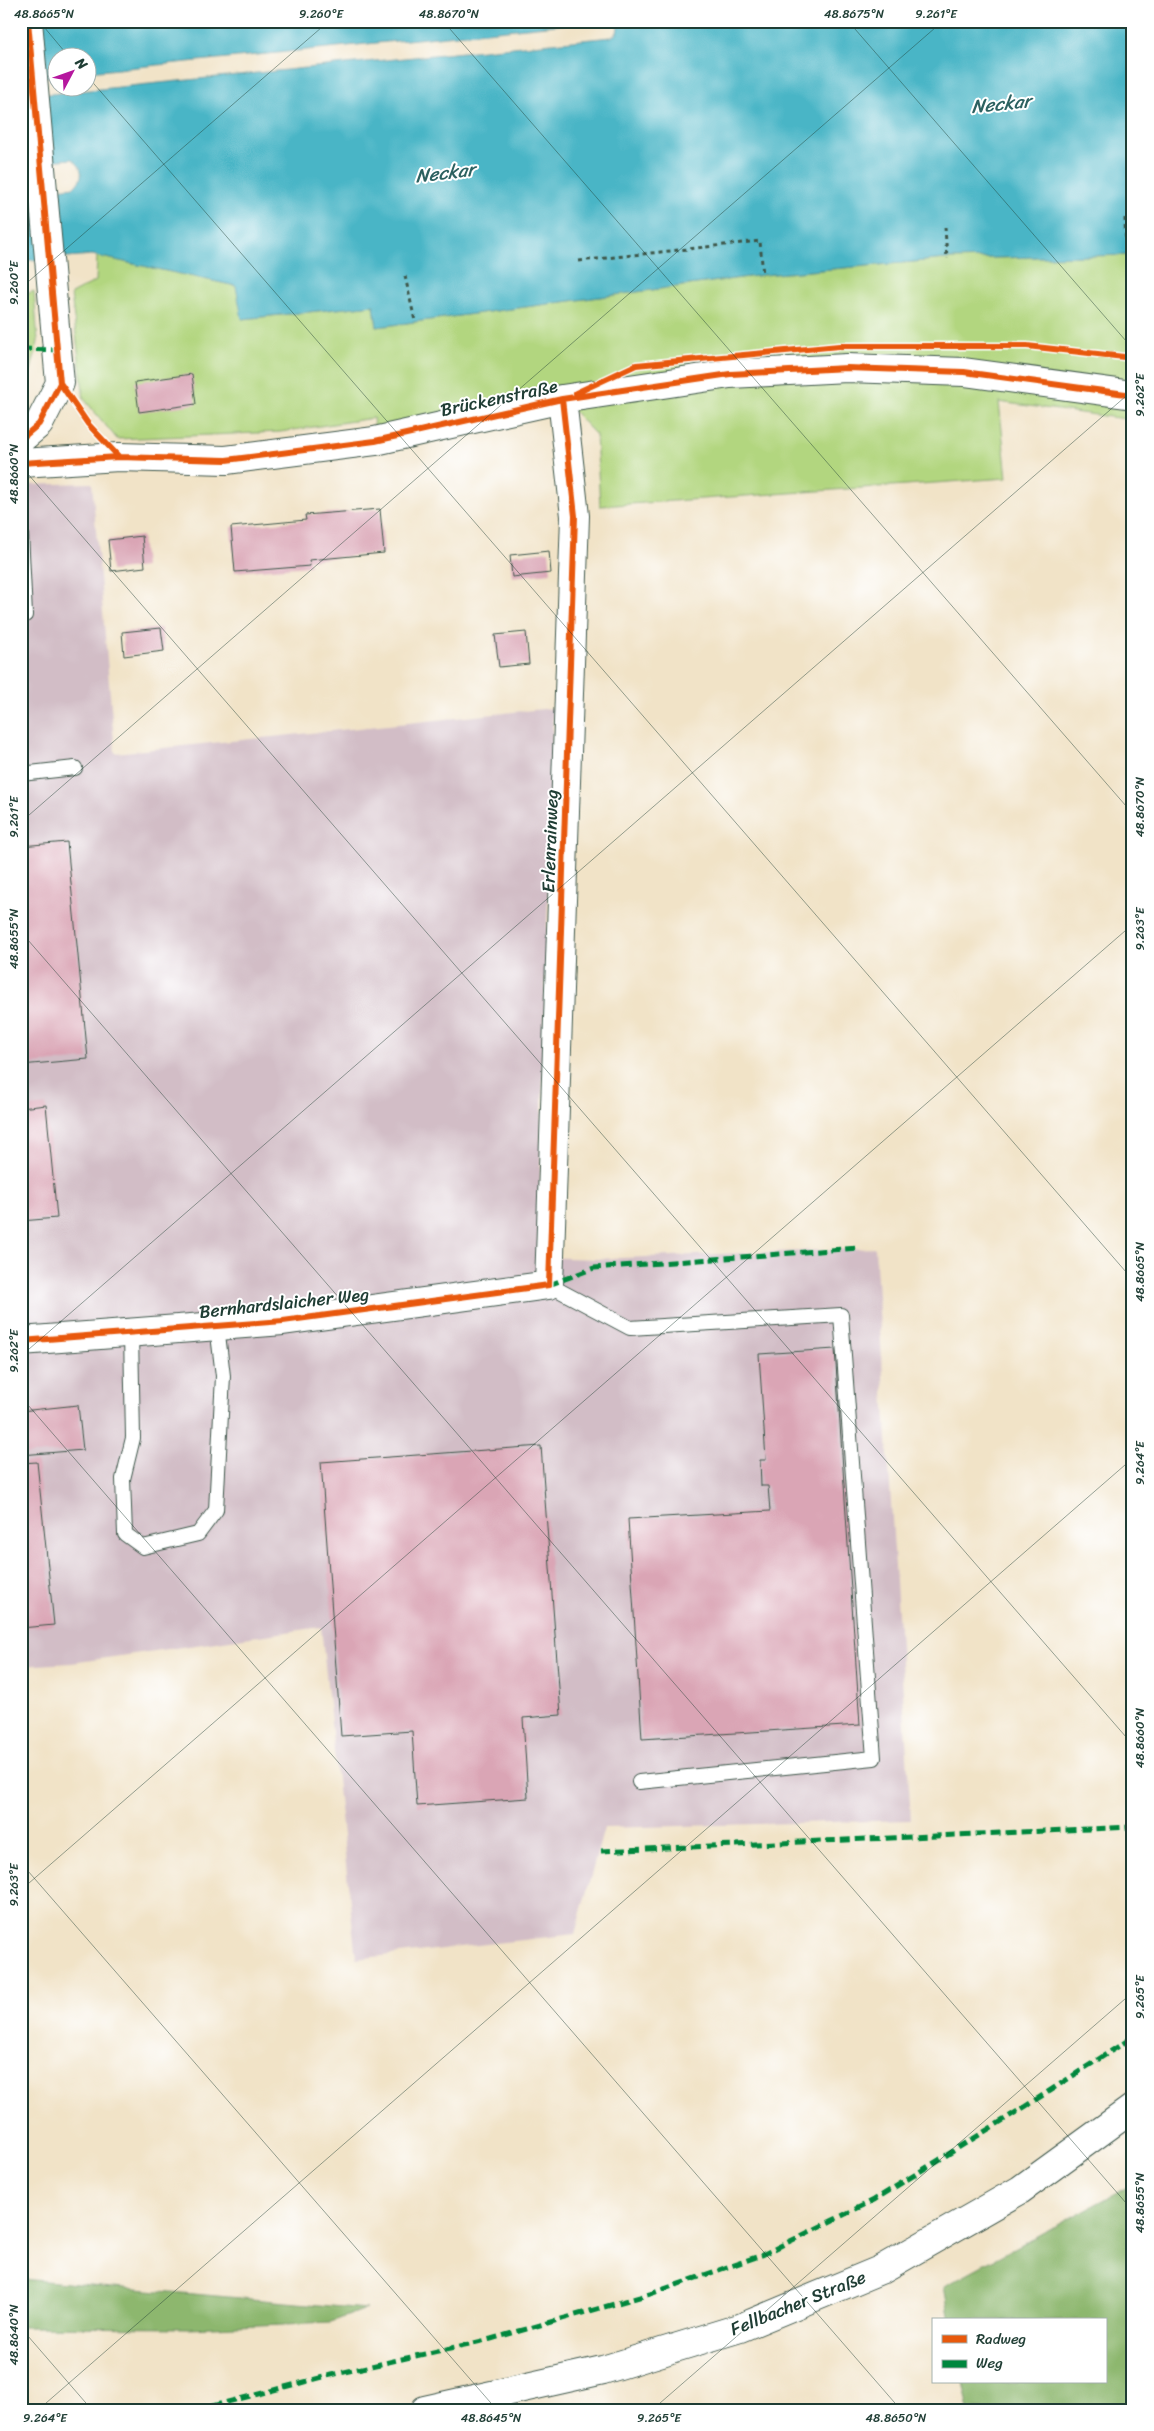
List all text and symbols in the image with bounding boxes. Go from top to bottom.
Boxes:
text: 48.8665°N [14,3,75,25]
text: 9.260°E [299,3,344,25]
text: 48.8670°N [419,3,480,25]
text: 48.8675°N [824,3,885,25]
text: 9.261°E [915,3,958,25]
north arrow [48,48,98,98]
text: N [68,51,94,76]
water label: Neckar [970,84,1036,123]
water label: Neckar [413,152,480,193]
text: 9.260°E [3,260,25,305]
street label: Brückenstraße [438,370,561,426]
text: 9.262°E [1129,372,1151,417]
text: 48.8660°N [3,443,25,504]
text: 48.8670°N [1129,776,1151,837]
street label: Erlenrainweg [532,789,568,893]
text: 9.261°E [3,795,25,838]
text: 9.263°E [1129,906,1151,951]
text: 48.8655°N [3,908,25,969]
text: 48.8665°N [1129,1241,1151,1302]
street label: Bernhardslaicher Weg [197,1278,371,1328]
text: 9.262°E [3,1328,25,1373]
text: 9.264°E [1129,1440,1151,1485]
text: 48.8660°N [1129,1707,1151,1768]
text: 9.263°E [3,1862,25,1907]
text: 9.265°E [1129,1974,1151,2019]
text: 48.8655°N [1129,2172,1151,2233]
street label: Fellbacher Straße [725,2261,871,2345]
text: 48.8640°N [3,2304,25,2365]
legend [932,2318,1106,2384]
text: Radweg [976,2326,1026,2352]
text: Weg [976,2350,1003,2376]
text: 9.264°E [23,2407,68,2429]
text: 48.8645°N [461,2407,522,2429]
text: 9.265°E [637,2407,682,2429]
text: 48.8650°N [866,2407,927,2429]

